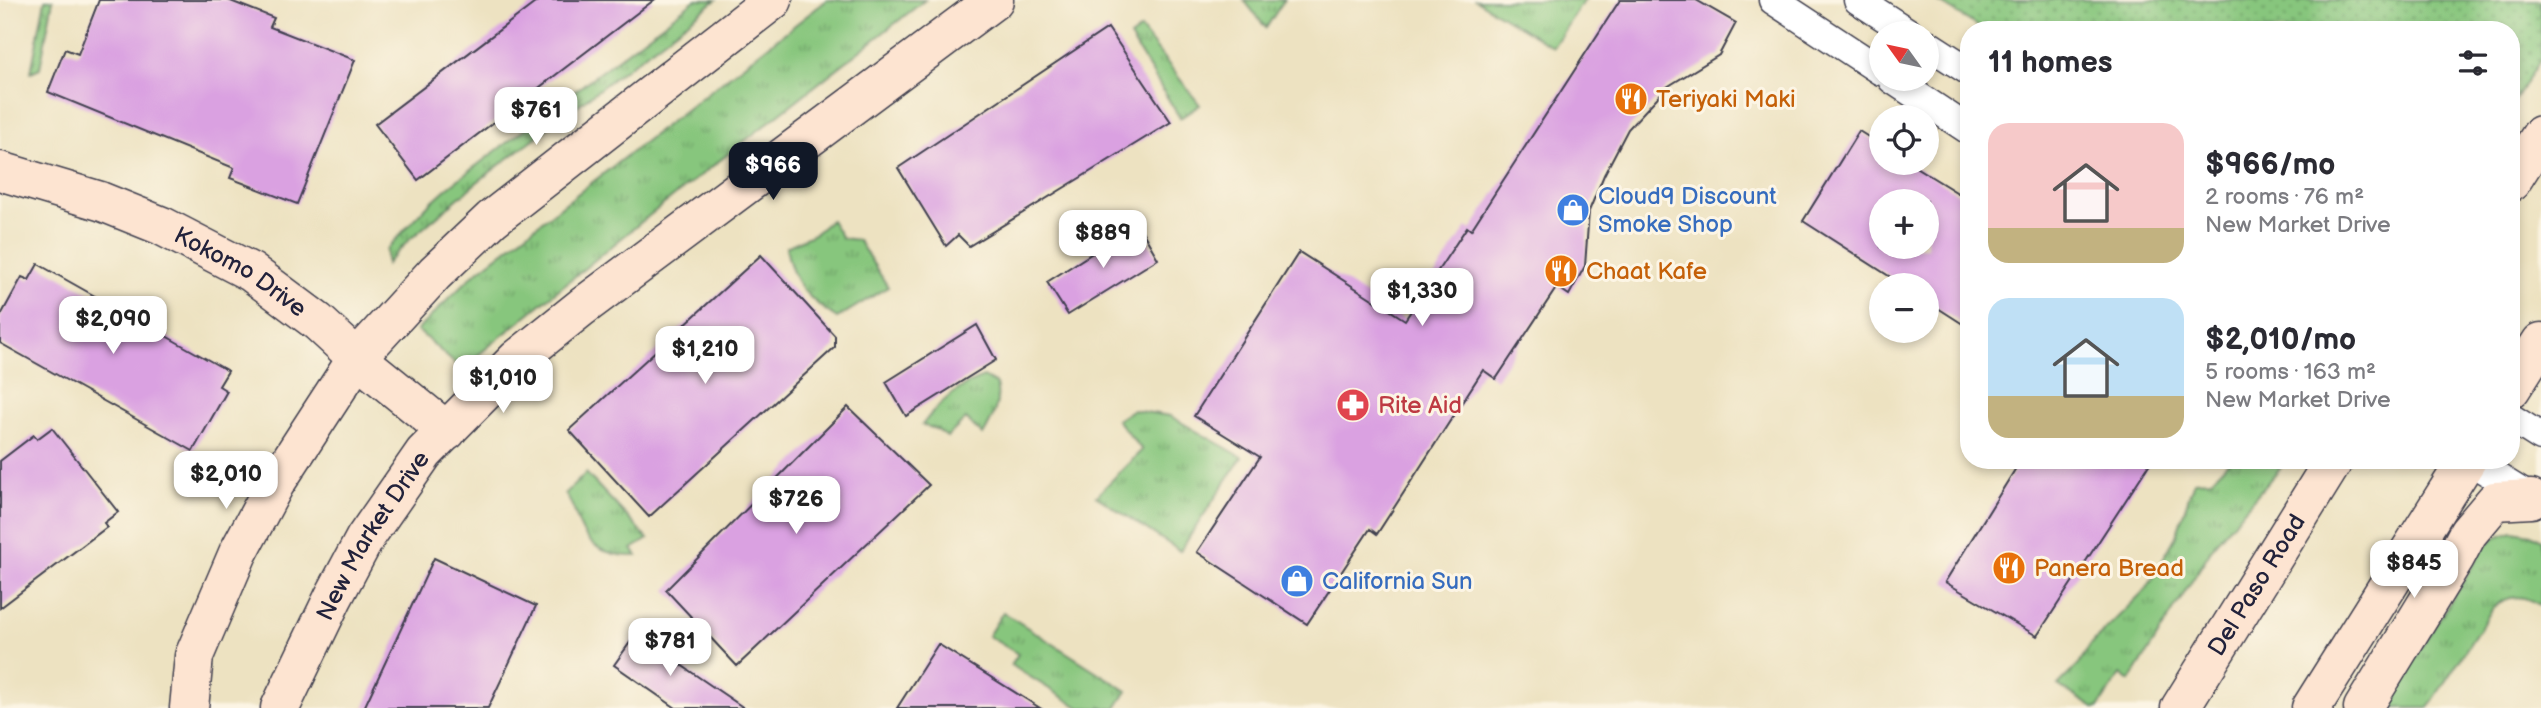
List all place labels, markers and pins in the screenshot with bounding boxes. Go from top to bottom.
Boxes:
restaurant icon: Teriyaki Maki [1612,80,1650,118]
place label: Teriyaki Maki [1656,85,1796,114]
pin: $761 [495,88,577,147]
pin: $966 [732,142,814,202]
place label: Cloud9 Discount Smoke Shop [1598,182,1777,239]
shop icon: Cloud9 Discount Smoke Shop [1554,191,1592,229]
pin: $889 [1062,210,1144,270]
restaurant icon: Chaat Kafe [1542,252,1580,290]
place label: Chaat Kafe [1586,257,1707,286]
pin: $1,330 [1365,268,1479,328]
pin: $2,090 [56,296,170,356]
pin: $1,210 [648,326,762,386]
pin: $1,010 [446,356,560,415]
pharmacy icon: Rite Aid [1334,386,1372,424]
place label: Rite Aid [1378,391,1462,420]
pin: $2,010 [169,452,283,511]
pin: $726 [755,476,837,536]
pin: $845 [2373,540,2455,600]
restaurant icon: Panera Bread [1990,549,2028,587]
place label: Panera Bread [2034,554,2184,583]
shop icon: California Sun [1278,562,1316,600]
place label: California Sun [1322,567,1473,596]
pin: $781 [629,618,711,678]

